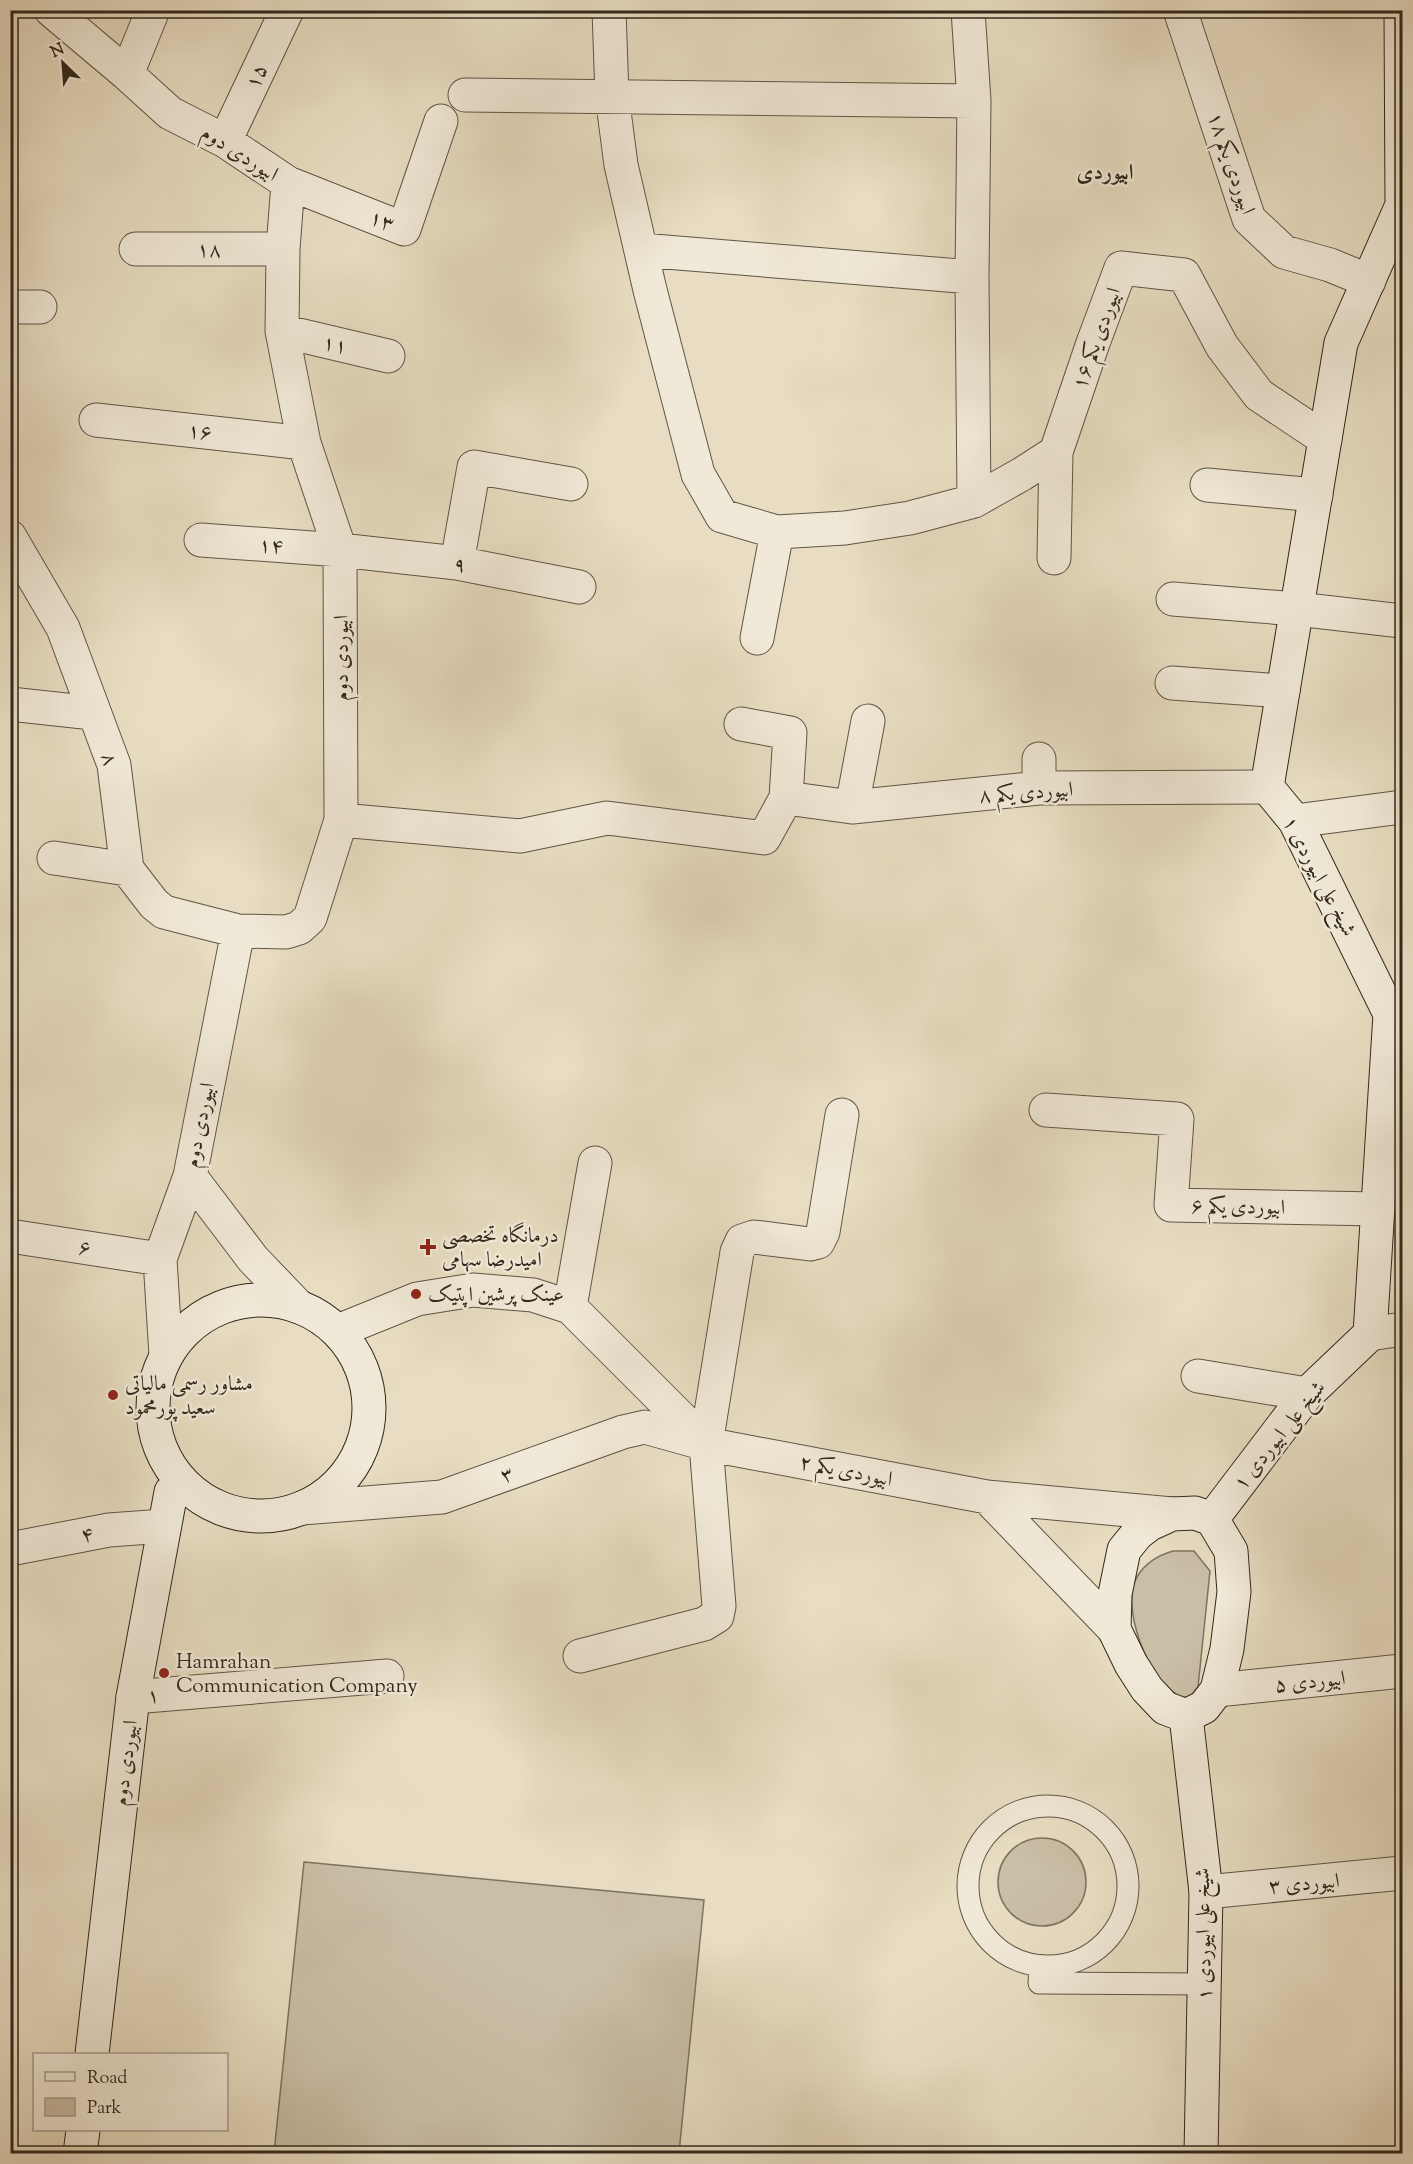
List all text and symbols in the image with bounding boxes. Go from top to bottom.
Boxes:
north arrow [33,33,93,93]
text: N [47,38,69,65]
street label: ۱۵ [239,59,277,94]
street label: ۱۸ ابیوردی یکم [1196,108,1262,220]
street label: ابیوردی دوم [194,119,283,191]
district label: ابیوردی [1077,158,1133,190]
street label: ۱۳ [364,203,398,240]
street label: ۱۸ [197,236,221,266]
street label: ۱۶ ابیوردی یکم [1066,284,1133,395]
street label: ۱۱ [319,329,350,363]
street label: ۱۶ [186,417,214,449]
street label: ۱۴ [258,531,284,563]
street label: ۹ [451,550,468,582]
street label: ابیوردی دوم [328,615,359,701]
street label: ۸ [92,749,124,770]
street label: ۸ ابیوردی یکم [978,776,1074,815]
street label: شیخ علی ابیوردی ۱ [1272,811,1363,944]
street label: ابیوردی دوم [178,1080,225,1171]
street label: ۶ ابیوردی یکم [1191,1192,1285,1227]
place label: درمانگاه تخصصی امیدرضا سهامی [442,1222,559,1276]
street label: ۶ [76,1233,93,1265]
marker: درمانگاه تخصصی امیدرضا سهامی [419,1238,437,1256]
place label: عینک پرشین اپتیک [428,1281,564,1311]
marker: عینک پرشین اپتیک [409,1287,423,1301]
place label: مشاور رسمی مالیاتی سعید پورمحمود [125,1370,253,1424]
street label: شیخ علی ابیوردی ۱ [1227,1375,1336,1499]
marker: مشاور رسمی مالیاتی سعید پورمحمود [106,1388,120,1402]
street label: ۲ ابیوردی یکم [796,1448,895,1499]
street label: ۳ [497,1460,519,1492]
street label: ۴ [78,1520,96,1552]
place label: Hamrahan Communication Company [176,1648,418,1702]
street label: ۵ ابیوردی [1273,1664,1347,1702]
marker: Hamrahan Communication Company [157,1666,171,1680]
street label: ۱ [146,1682,161,1712]
street label: ابیوردی دوم [107,1719,148,1808]
street label: شیخ علی ابیوردی ۱ [1189,1867,1223,2001]
street label: ۳ ابیوردی [1267,1867,1341,1903]
legend [33,2053,228,2131]
text: Road [87,2066,127,2092]
text: Park [87,2096,122,2122]

